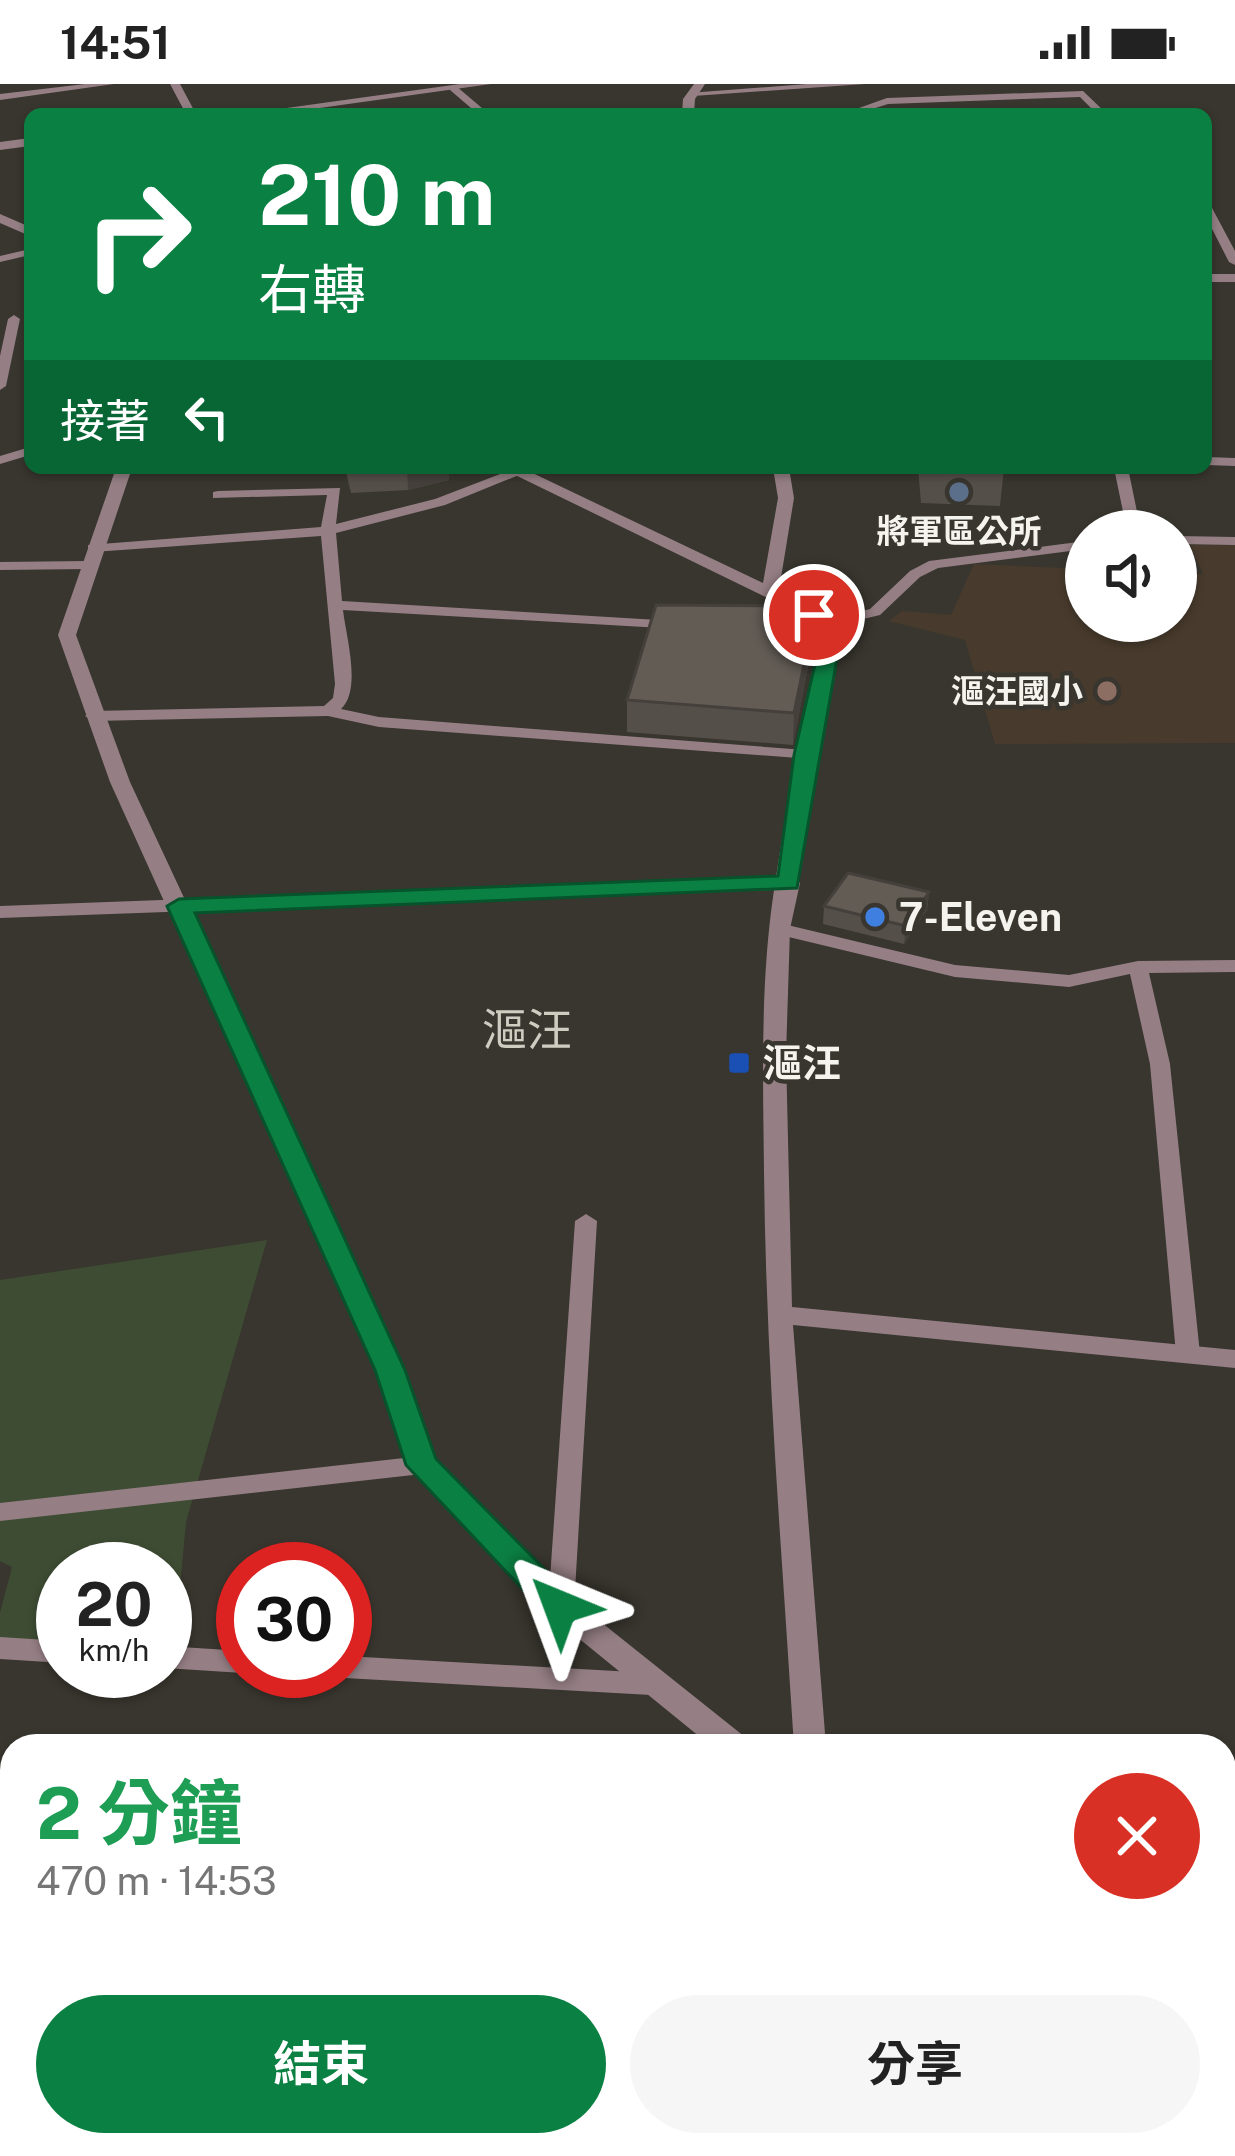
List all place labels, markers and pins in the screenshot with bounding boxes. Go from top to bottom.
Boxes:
marker: 將軍區公所 [946,479,972,505]
place label: 將軍區公所 [877,512,1042,550]
pin [763,564,865,666]
place label: 漚汪國小 [951,672,1083,710]
marker: 漚汪國小 [1094,678,1120,704]
place label: 7-Eleven [899,894,1062,940]
marker: 7-Eleven [862,904,888,930]
place label: 漚汪 [763,1040,841,1086]
marker: 漚汪 [726,1050,752,1076]

